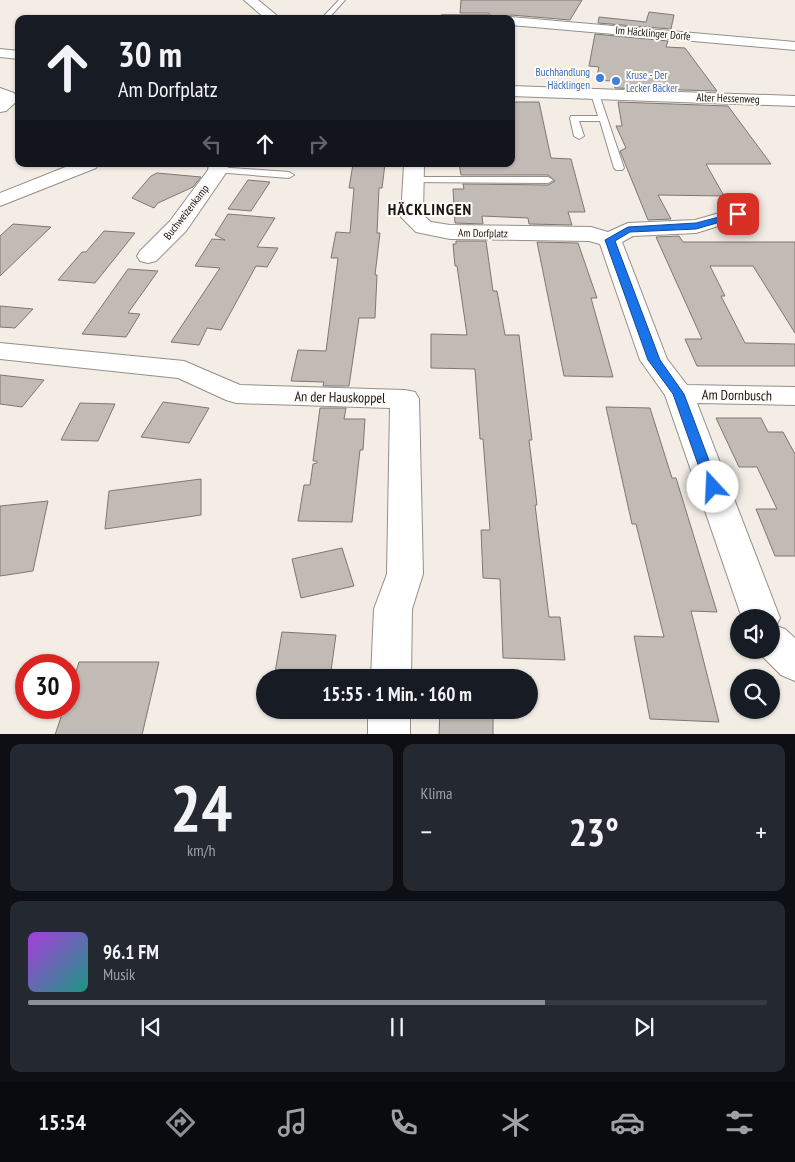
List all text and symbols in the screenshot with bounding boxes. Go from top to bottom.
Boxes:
street label: Im Häcklinger Dorfe [615,23,692,43]
text: 30 m [118,31,182,77]
icon: ahead [35,35,100,100]
place label: Buchhandlung Häcklingen [536,65,590,92]
place label: Kruse - Der Lecker Bäcker [626,68,678,95]
marker: Buchhandlung Häcklingen [594,72,606,84]
text: Am Dorfplatz [118,75,218,103]
marker: Kruse - Der Lecker Bäcker [610,75,622,87]
street label: Alter Hessenweg [696,90,760,106]
icon: left [198,130,226,158]
icon: ahead [251,130,279,158]
icon: right [304,130,332,158]
street label: Buchweizenkamp [160,182,212,242]
pin [717,193,759,235]
district label: HÄCKLINGEN [388,199,472,219]
icon: arrive [724,200,752,228]
street label: Am Dorfplatz [458,226,508,240]
street label: Am Dornbusch [702,385,772,405]
street label: An der Hauskoppel [294,387,386,407]
position arrow [686,460,738,512]
map controls [730,609,780,719]
button: sound [730,609,780,659]
speed limit sign: 30 [15,654,80,719]
button: search [730,669,780,719]
text: 15:55 · 1 Min. · 160 m [322,682,472,706]
text: 24 [170,765,232,849]
text: Klima [421,783,452,803]
text: 23° [569,807,619,856]
text: − [421,813,432,850]
text: + [755,813,767,850]
text: km/h [187,840,215,860]
text: 96.1 FM [103,940,159,964]
text: Musik [103,964,135,984]
icon: previous [137,1013,165,1041]
icon: pause [383,1013,411,1041]
icon: next [630,1013,658,1041]
icon: directions [163,1105,198,1140]
icon: music [275,1105,310,1140]
icon: phone [386,1105,421,1140]
icon: climate [498,1105,533,1140]
icon: car [610,1105,645,1140]
icon: filters [722,1105,757,1140]
text: 15:54 [38,1108,86,1136]

